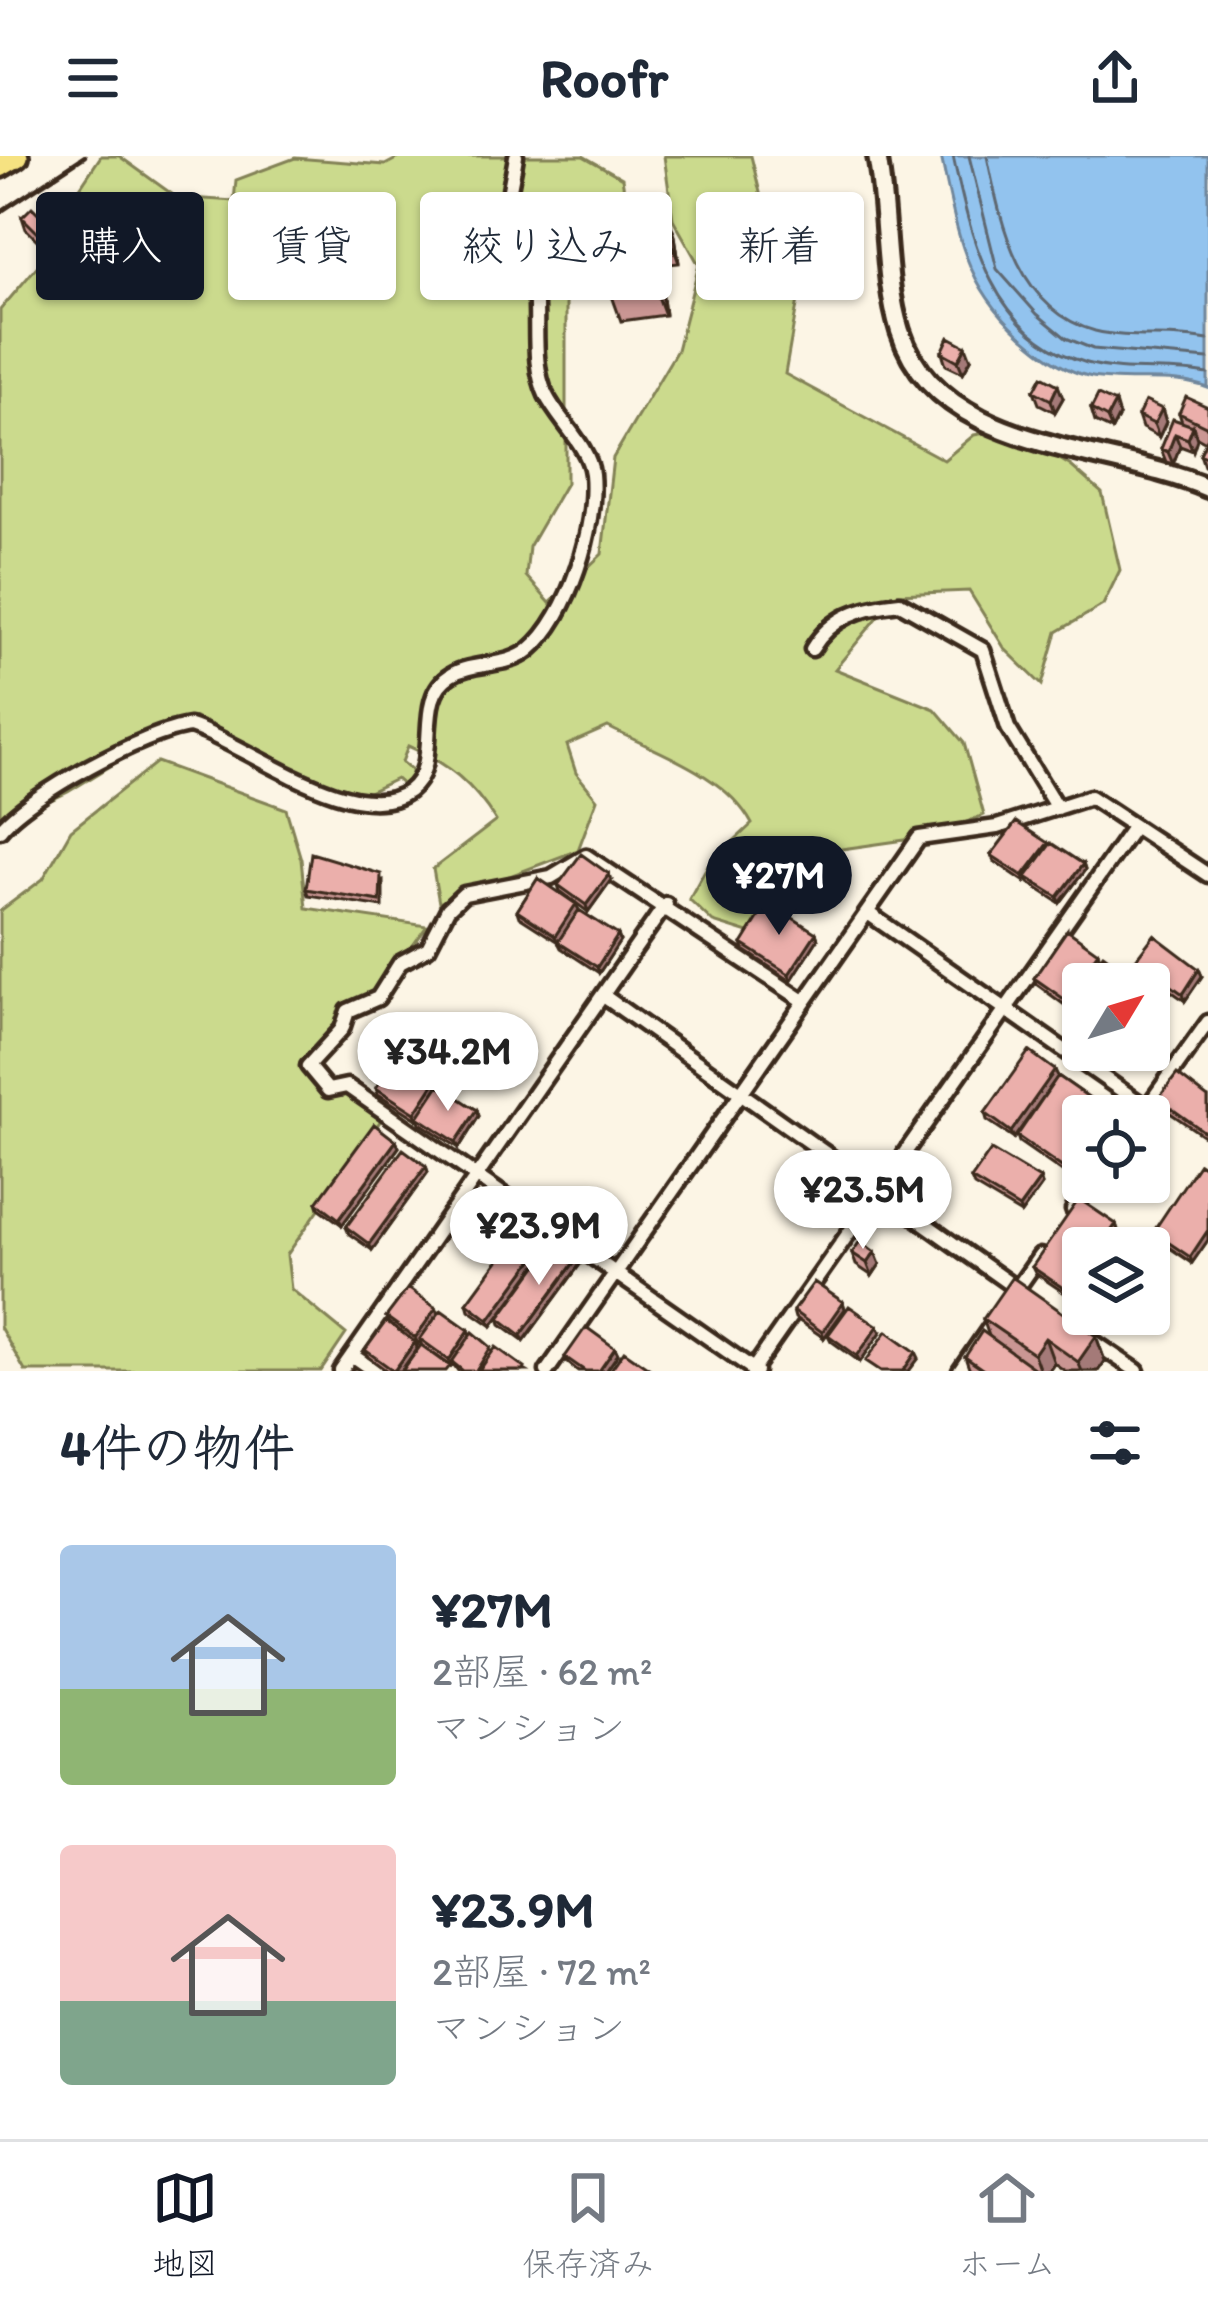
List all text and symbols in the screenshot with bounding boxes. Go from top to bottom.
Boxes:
icon: menu [60,45,126,111]
icon: share [1082,45,1148,111]
text: Roofr [540,46,668,111]
chip: 購入 [36,192,204,300]
chip: 賃貸 [228,192,396,300]
chip: 絞り込み [420,192,672,300]
chip: 新着 [696,192,864,300]
pin: ¥27M [708,836,850,938]
text: ¥27M [733,851,825,898]
north arrow [1062,963,1170,1071]
map controls [1062,963,1170,1335]
pin: ¥34.2M [350,1012,546,1114]
text: ¥34.2M [384,1027,512,1074]
button: locate [1062,1095,1170,1203]
pin: ¥23.5M [765,1150,961,1252]
text: ¥23.5M [801,1165,925,1212]
pin: ¥23.9M [441,1186,637,1288]
text: ¥23.9M [477,1201,601,1248]
button: layers [1062,1227,1170,1335]
icon: filters [1082,1410,1148,1476]
text: 4件の物件 [60,1417,295,1478]
text: ¥27M [432,1579,553,1640]
icon: home [156,1593,300,1737]
text: 2部屋 · 62 m² [432,1648,652,1695]
text: マンション [432,1704,625,1751]
text: ¥23.9M [432,1879,595,1940]
icon: home [156,1893,300,2037]
text: 2部屋 · 72 m² [432,1948,651,1995]
text: マンション [432,2004,625,2051]
tab: 地図 [152,2165,218,2285]
tab: 保存済み [522,2165,654,2285]
tab: ホーム [958,2165,1056,2285]

